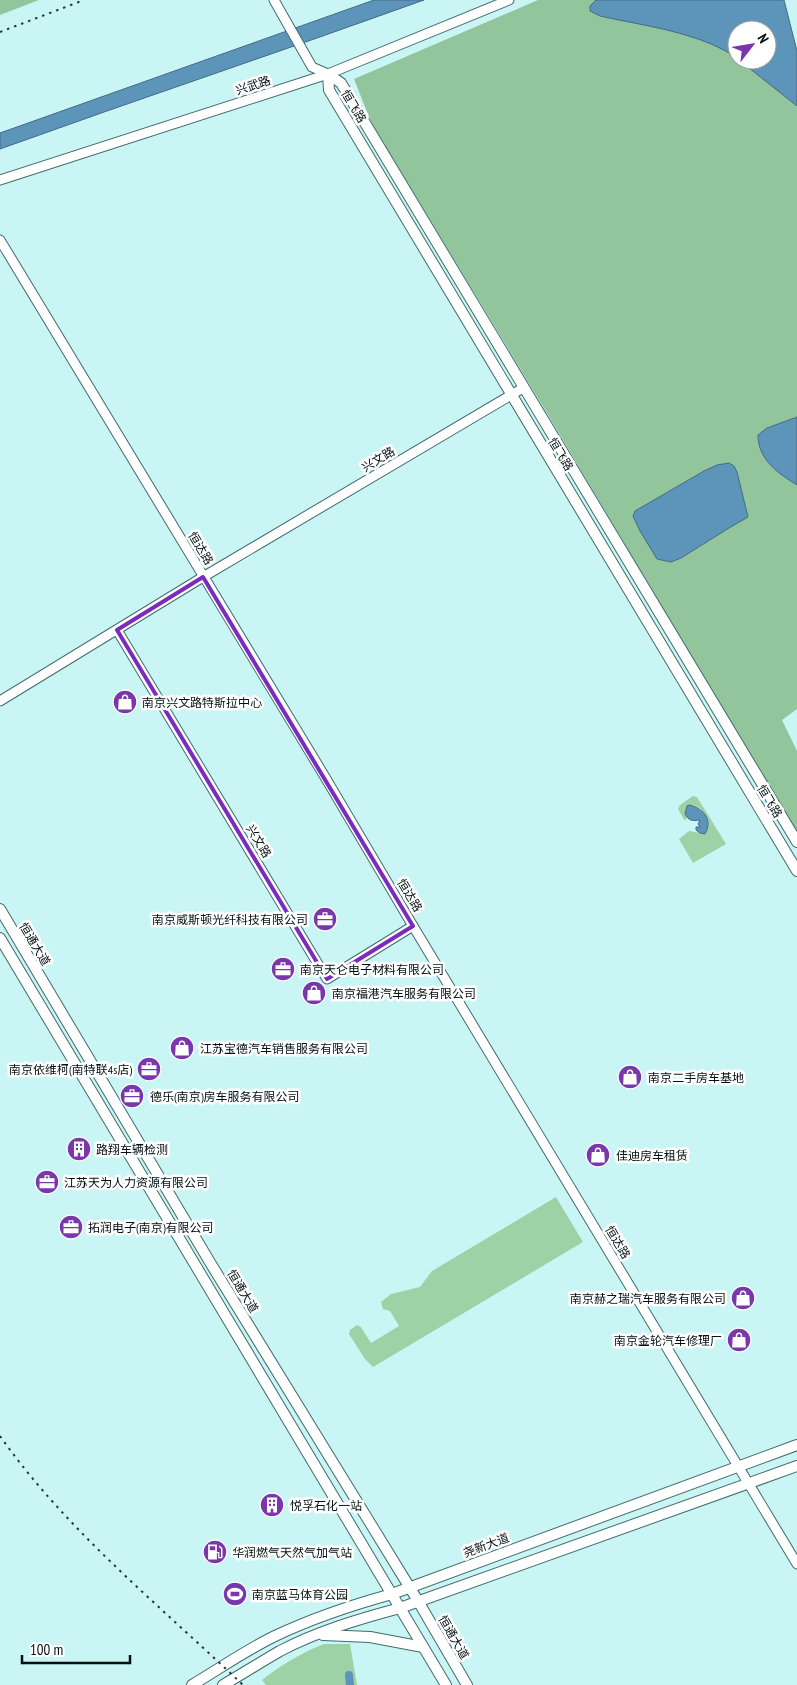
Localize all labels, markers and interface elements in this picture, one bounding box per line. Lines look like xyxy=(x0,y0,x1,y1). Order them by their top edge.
north arrow xyxy=(727,20,777,70)
text: N xyxy=(753,30,773,46)
street label: 兴武路 xyxy=(234,72,272,98)
street label: 恒飞路 xyxy=(338,87,370,125)
street label: 恒飞路 xyxy=(545,435,577,473)
street label: 兴文路 xyxy=(359,443,397,475)
street label: 恒达路 xyxy=(185,529,217,567)
shop icon: 南京兴文路特斯拉中心 xyxy=(112,689,138,715)
place label: 南京兴文路特斯拉中心 xyxy=(142,695,262,710)
street label: 恒飞路 xyxy=(754,782,786,820)
street label: 兴文路 xyxy=(243,822,275,860)
street label: 恒达路 xyxy=(394,876,426,914)
office icon: 南京威斯顿光纤科技有限公司 xyxy=(312,906,338,932)
place label: 南京威斯顿光纤科技有限公司 xyxy=(152,912,308,927)
street label: 恒通大道 xyxy=(16,920,54,968)
office icon: 南京天仑电子材料有限公司 xyxy=(270,956,296,982)
place label: 南京天仑电子材料有限公司 xyxy=(300,962,444,977)
shop icon: 南京福港汽车服务有限公司 xyxy=(301,980,327,1006)
place label: 南京福港汽车服务有限公司 xyxy=(332,986,476,1001)
shop icon: 江苏宝德汽车销售服务有限公司 xyxy=(169,1035,195,1061)
place label: 江苏宝德汽车销售服务有限公司 xyxy=(200,1041,368,1056)
office icon: 南京依维柯(南特联4s店) xyxy=(136,1056,162,1082)
place label: 南京依维柯(南特联4s店) xyxy=(9,1062,132,1077)
shop icon: 南京二手房车基地 xyxy=(617,1064,643,1090)
place label: 南京二手房车基地 xyxy=(648,1070,744,1085)
office icon: 德乐(南京)房车服务有限公司 xyxy=(119,1083,145,1109)
place label: 德乐(南京)房车服务有限公司 xyxy=(150,1089,300,1104)
building icon: 路翔车辆检测 xyxy=(66,1136,92,1162)
place label: 路翔车辆检测 xyxy=(96,1142,168,1157)
shop icon: 佳迪房车租赁 xyxy=(585,1142,611,1168)
place label: 佳迪房车租赁 xyxy=(616,1148,688,1163)
office icon: 江苏天为人力资源有限公司 xyxy=(34,1169,60,1195)
place label: 江苏天为人力资源有限公司 xyxy=(64,1175,208,1190)
office icon: 拓润电子(南京)有限公司 xyxy=(58,1214,84,1240)
place label: 拓润电子(南京)有限公司 xyxy=(88,1220,214,1235)
street label: 恒达路 xyxy=(602,1223,634,1261)
street label: 恒通大道 xyxy=(224,1267,262,1315)
shop icon: 南京赫之瑞汽车服务有限公司 xyxy=(730,1285,756,1311)
place label: 南京赫之瑞汽车服务有限公司 xyxy=(570,1291,726,1306)
shop icon: 南京金轮汽车修理厂 xyxy=(726,1327,752,1353)
place label: 南京金轮汽车修理厂 xyxy=(614,1333,722,1348)
building icon: 悦孚石化一站 xyxy=(259,1492,285,1518)
place label: 悦孚石化一站 xyxy=(290,1498,362,1513)
street label: 尧新大道 xyxy=(461,1530,511,1560)
fuel station icon: 华润燃气天然气加气站 xyxy=(202,1539,228,1565)
place label: 华润燃气天然气加气站 xyxy=(232,1545,352,1560)
sports icon: 南京蓝马体育公园 xyxy=(222,1581,248,1607)
place label: 南京蓝马体育公园 xyxy=(252,1587,348,1602)
street label: 恒通大道 xyxy=(436,1612,472,1662)
scale bar xyxy=(22,1632,130,1664)
text: 100 m xyxy=(30,1640,63,1659)

